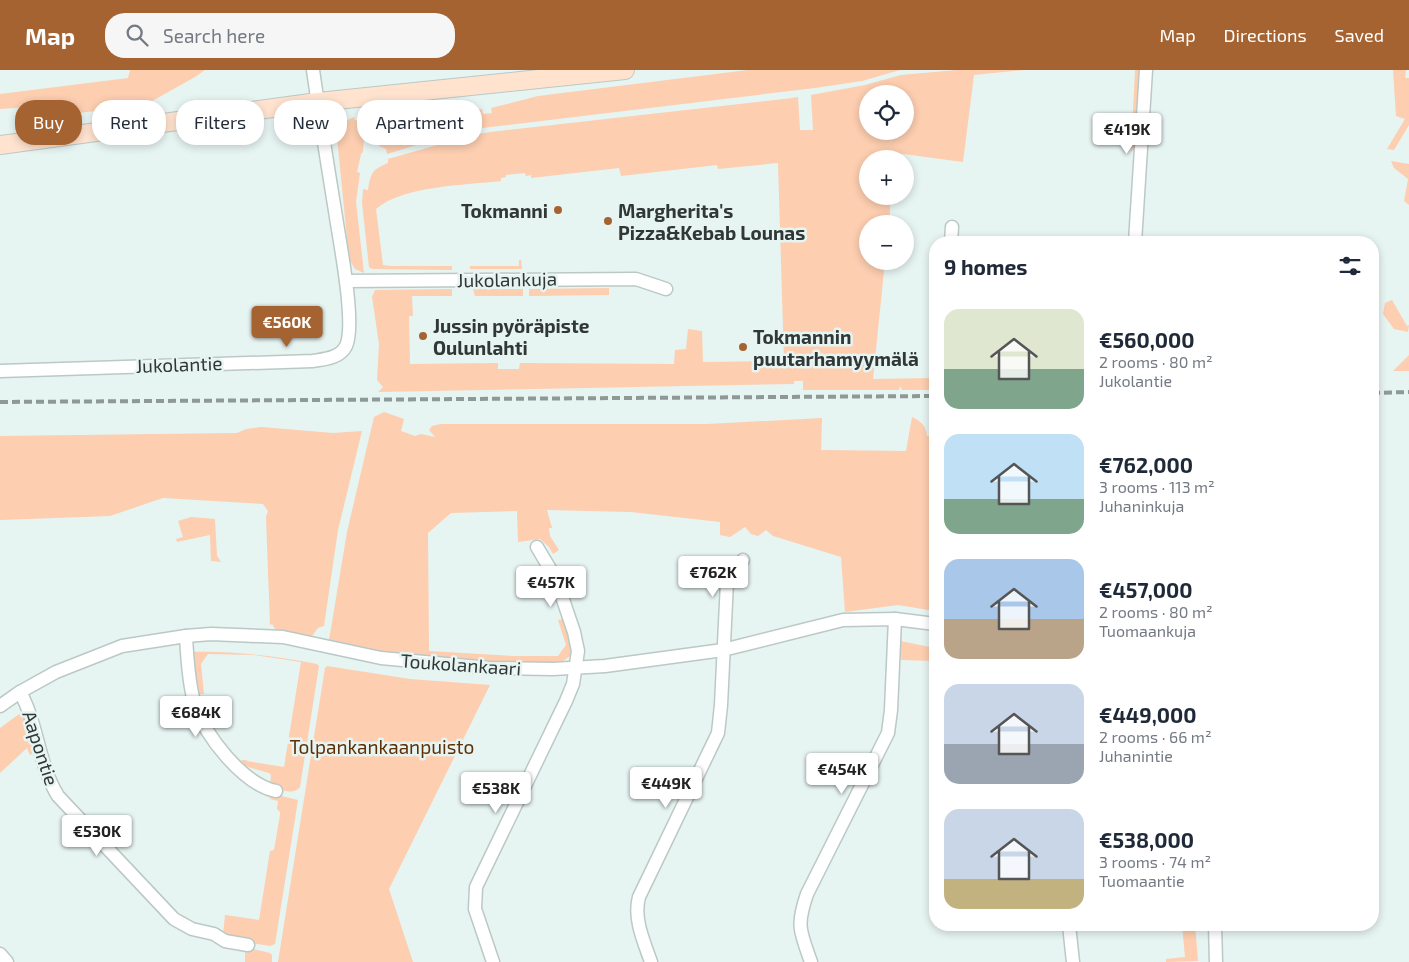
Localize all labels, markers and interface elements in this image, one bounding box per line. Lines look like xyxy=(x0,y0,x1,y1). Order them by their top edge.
search box xyxy=(105,13,455,58)
text: Map xyxy=(25,21,75,50)
icon: search xyxy=(123,21,151,49)
text: Search here xyxy=(163,24,265,47)
text: Map xyxy=(1159,24,1196,46)
text: Directions xyxy=(1224,24,1307,46)
text: Saved xyxy=(1335,24,1384,46)
map controls xyxy=(859,85,914,270)
button: locate xyxy=(859,85,914,140)
chip: Buy xyxy=(15,100,82,145)
chip: Rent xyxy=(92,100,166,145)
chip: Filters xyxy=(176,100,264,145)
chip: New xyxy=(274,100,347,145)
chip: Apartment xyxy=(357,100,482,145)
pin: €419K xyxy=(1092,112,1162,155)
text: €419K xyxy=(1104,119,1150,138)
button: + xyxy=(859,150,914,205)
place label: Tokmanni xyxy=(461,199,548,222)
place label: Margherita's Pizza&Kebab Lounas xyxy=(618,199,805,244)
marker: Tokmanni xyxy=(552,204,564,216)
marker: Margherita's Pizza&Kebab Lounas xyxy=(602,215,614,227)
button: − xyxy=(859,215,914,270)
icon: filters xyxy=(1336,252,1364,280)
text: 9 homes xyxy=(944,254,1027,279)
street label: Jukolankuja xyxy=(457,267,557,291)
pin: €560K xyxy=(252,306,322,348)
text: €560K xyxy=(263,312,311,331)
place label: Jussin pyöräpiste Oulunlahti xyxy=(433,314,590,359)
place label: Tokmannin puutarhamyymälä xyxy=(753,325,919,371)
text: €560,000 xyxy=(1099,327,1195,352)
icon: home xyxy=(984,329,1044,389)
marker: Jussin pyöräpiste Oulunlahti xyxy=(417,330,429,342)
marker: Tokmannin puutarhamyymälä xyxy=(737,341,749,353)
street label: Jukolantie xyxy=(135,351,223,377)
text: 2 rooms · 80 m² xyxy=(1099,352,1213,371)
text: Jukolantie xyxy=(1099,371,1172,390)
text: €762,000 xyxy=(1099,452,1193,477)
icon: home xyxy=(984,454,1044,514)
text: 3 rooms · 113 m² xyxy=(1099,477,1215,496)
text: Juhaninkuja xyxy=(1099,496,1184,515)
pin: €762K xyxy=(678,556,748,598)
text: €762K xyxy=(689,562,737,581)
pin: €457K xyxy=(516,566,586,608)
text: €457K xyxy=(527,572,575,591)
text: €457,000 xyxy=(1099,577,1193,602)
icon: home xyxy=(984,579,1044,639)
text: 2 rooms · 80 m² xyxy=(1099,602,1213,621)
text: Tuomaankuja xyxy=(1099,621,1196,640)
street label: Toukolankaari xyxy=(400,648,522,680)
pin: €684K xyxy=(161,696,231,738)
text: €684K xyxy=(171,702,221,721)
text: €449,000 xyxy=(1099,702,1196,727)
icon: home xyxy=(984,704,1044,764)
street label: Aapontie xyxy=(18,708,64,788)
text: 2 rooms · 66 m² xyxy=(1099,727,1212,746)
park label: Tolpankankaanpuisto xyxy=(290,735,474,758)
text: Juhanintie xyxy=(1099,746,1173,765)
pin: €454K xyxy=(807,752,877,795)
text: €454K xyxy=(817,759,867,778)
pin: €449K xyxy=(631,766,701,809)
pin: €538K xyxy=(461,772,531,814)
text: €449K xyxy=(641,773,691,792)
text: €538K xyxy=(472,778,520,797)
pin: €530K xyxy=(62,814,132,857)
text: €530K xyxy=(73,821,121,840)
text: €538,000 xyxy=(1099,827,1194,852)
icon: home xyxy=(984,829,1044,889)
text: 3 rooms · 74 m² xyxy=(1099,852,1211,871)
text: Tuomaantie xyxy=(1099,871,1185,890)

